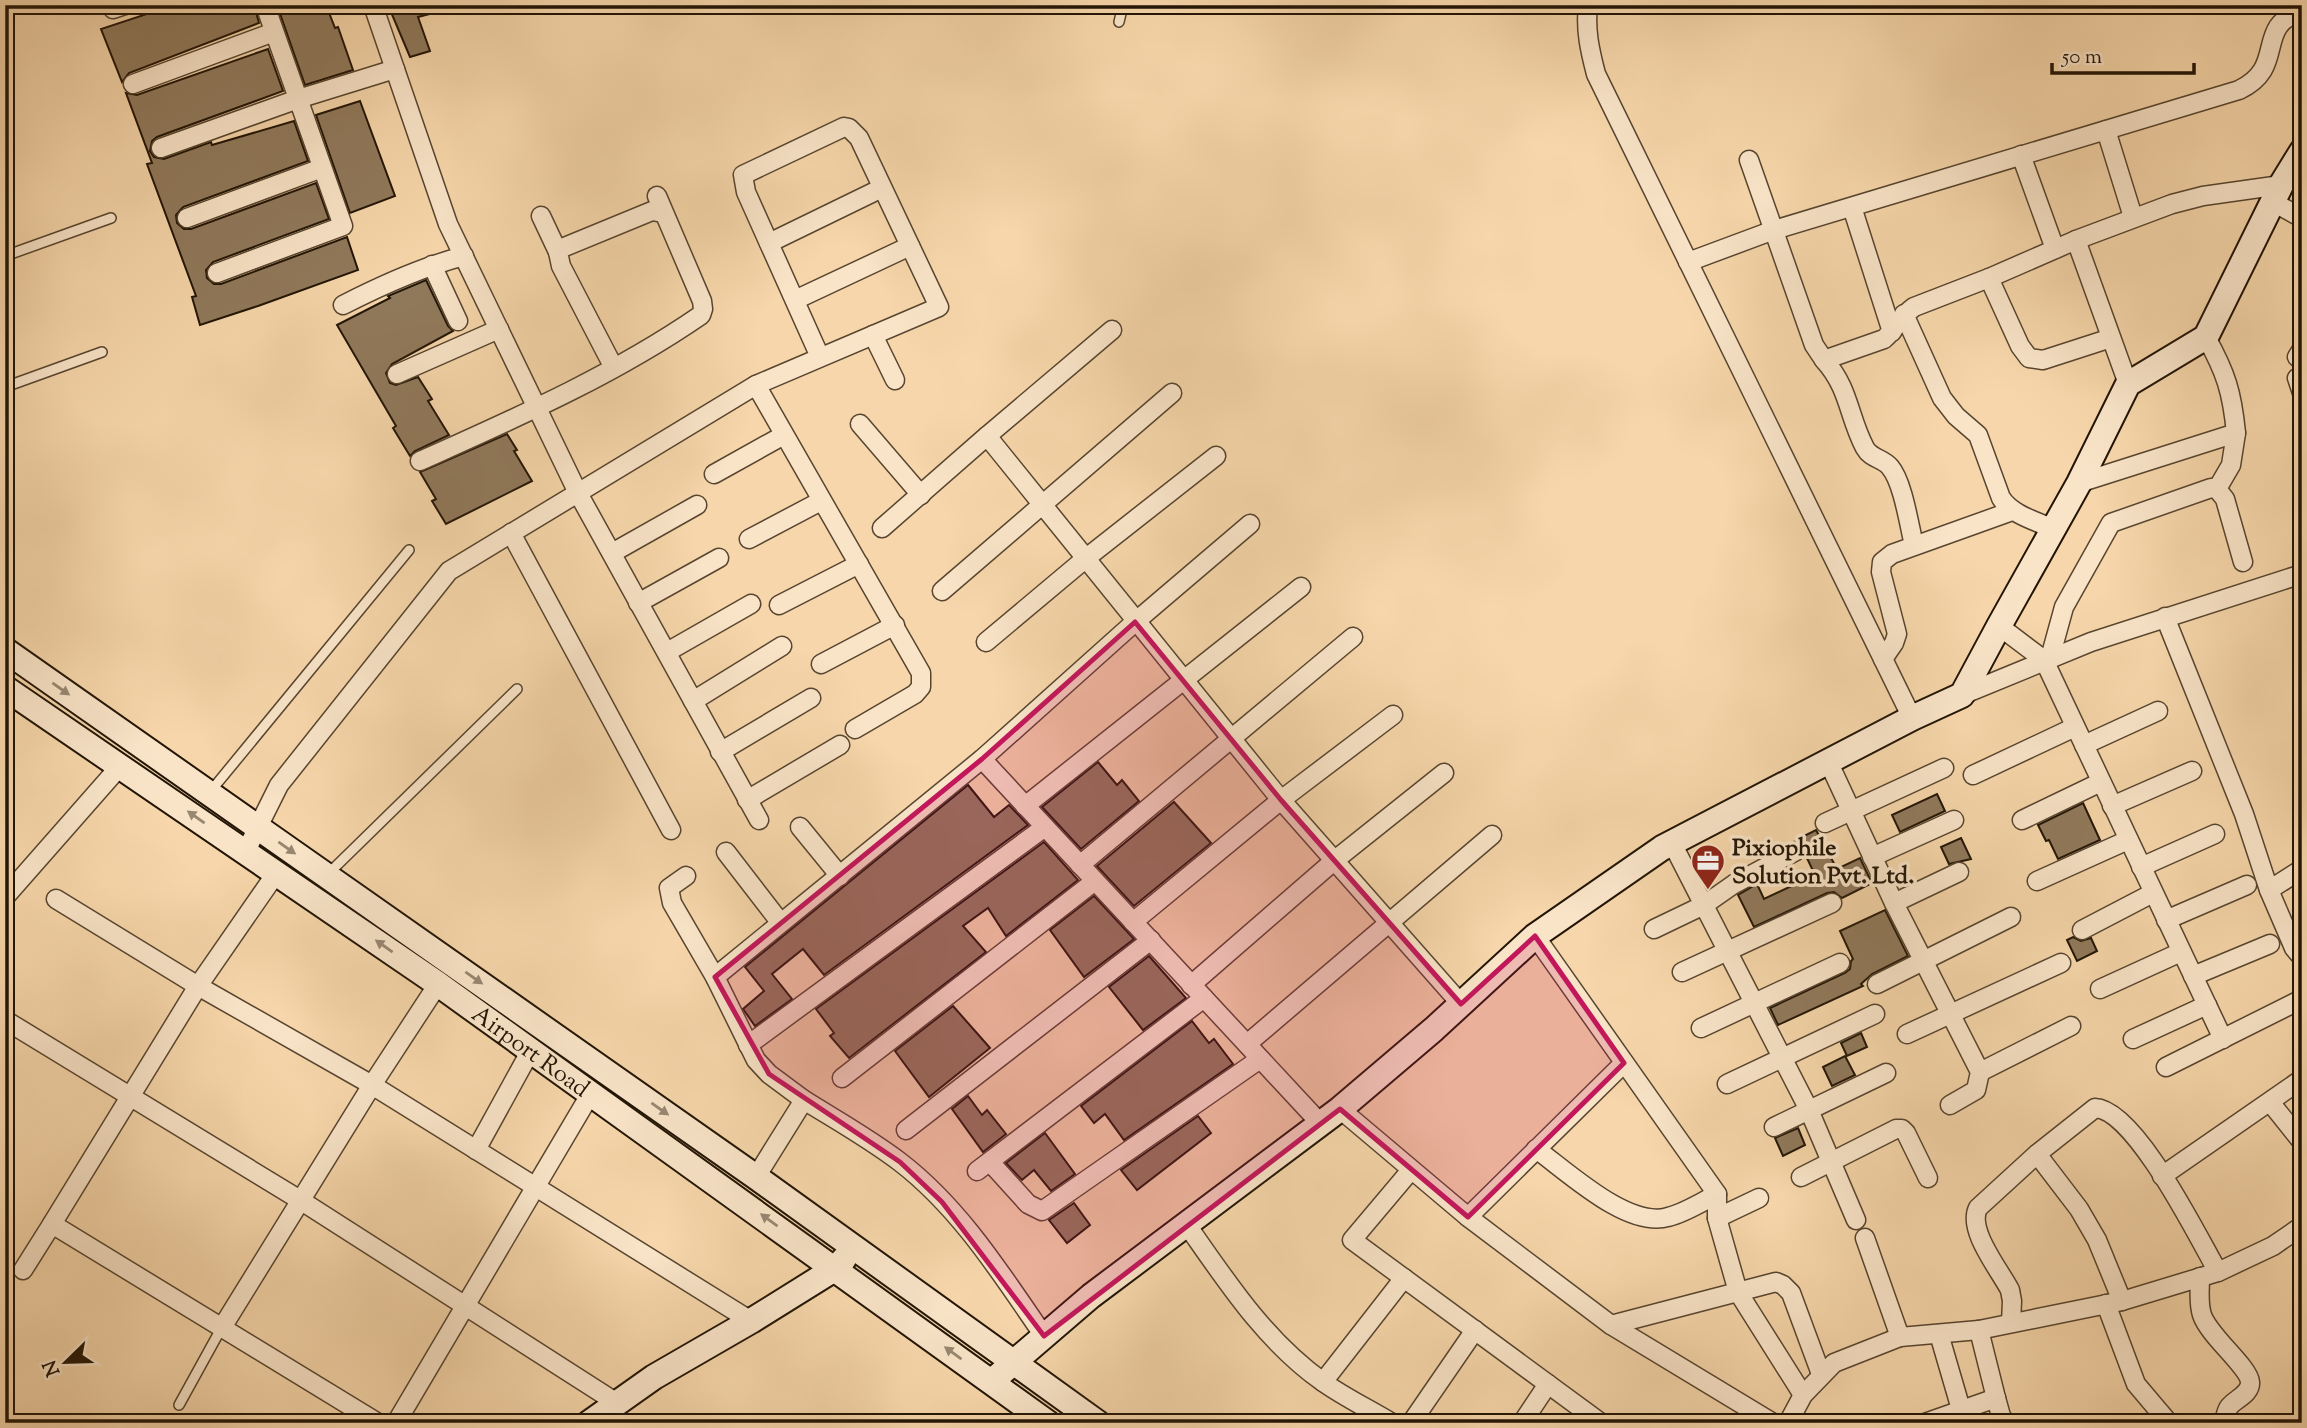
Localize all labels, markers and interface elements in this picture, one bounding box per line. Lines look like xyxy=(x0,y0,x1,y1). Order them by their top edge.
scale bar xyxy=(2052,32,2193,76)
text: 50 m xyxy=(2061,43,2102,73)
one-way arrow xyxy=(52,682,70,696)
one-way arrow xyxy=(187,810,205,824)
place label: Pixiophile Solution Pvt. Ltd. xyxy=(1732,832,1914,894)
one-way arrow xyxy=(278,841,296,855)
office icon: Pixiophile Solution Pvt. Ltd. xyxy=(1689,842,1727,891)
one-way arrow xyxy=(375,939,393,953)
one-way arrow xyxy=(465,971,483,985)
street label: Airport Road xyxy=(464,998,596,1107)
one-way arrow xyxy=(651,1102,669,1116)
one-way arrow xyxy=(760,1213,778,1227)
north arrow xyxy=(32,1326,102,1396)
one-way arrow xyxy=(944,1346,962,1360)
text: N xyxy=(37,1355,68,1380)

